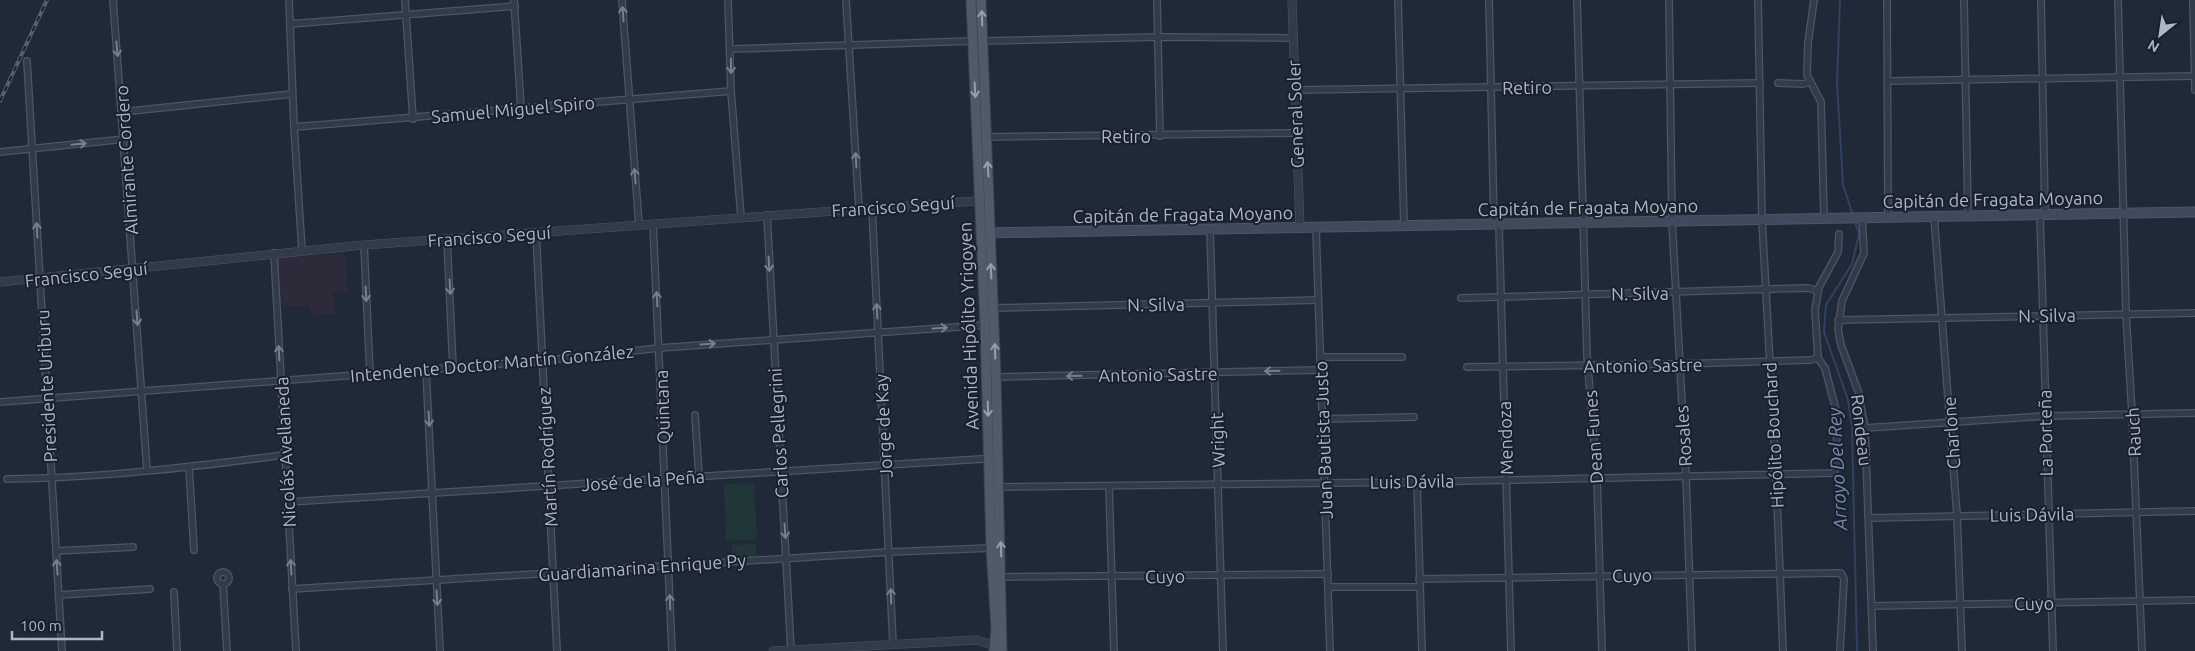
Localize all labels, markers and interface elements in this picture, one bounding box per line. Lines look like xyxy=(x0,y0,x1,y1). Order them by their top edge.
one-way arrow xyxy=(618,7,627,23)
north arrow xyxy=(2135,10,2185,60)
one-way arrow xyxy=(977,11,986,27)
text: N xyxy=(2145,37,2162,56)
one-way arrow xyxy=(113,40,122,56)
one-way arrow xyxy=(726,58,736,74)
street label: General Soler xyxy=(1283,59,1307,169)
street label: Retiro xyxy=(1502,77,1552,97)
one-way arrow xyxy=(970,82,979,98)
street label: Almirante Cordero xyxy=(111,85,141,235)
street label: Samuel Miguel Spiro xyxy=(430,92,596,126)
street label: Retiro xyxy=(1101,126,1151,146)
one-way arrow xyxy=(71,139,87,149)
one-way arrow xyxy=(852,152,861,168)
one-way arrow xyxy=(983,161,992,177)
one-way arrow xyxy=(631,169,640,185)
street label: Capitán de Fragata Moyano xyxy=(1883,187,2103,211)
street label: Francisco Seguí xyxy=(831,192,956,220)
street label: Capitán de Fragata Moyano xyxy=(1478,195,1698,219)
street label: Capitán de Fragata Moyano xyxy=(1073,202,1293,226)
one-way arrow xyxy=(33,222,42,238)
street label: Francisco Seguí xyxy=(427,222,552,250)
street label: Avenida Hipólito Yrigoyen xyxy=(954,222,982,430)
one-way arrow xyxy=(765,256,774,272)
street label: Francisco Seguí xyxy=(24,258,149,290)
one-way arrow xyxy=(987,263,996,279)
one-way arrow xyxy=(445,279,454,295)
street label: N. Silva xyxy=(1611,282,1669,304)
one-way arrow xyxy=(361,285,370,301)
one-way arrow xyxy=(652,292,662,308)
street label: N. Silva xyxy=(1127,293,1185,315)
one-way arrow xyxy=(872,303,881,319)
street label: N. Silva xyxy=(2018,304,2076,326)
street label: Presidente Uriburu xyxy=(32,309,60,463)
one-way arrow xyxy=(133,310,142,326)
one-way arrow xyxy=(932,324,948,333)
one-way arrow xyxy=(700,340,716,349)
street label: Intendente Doctor Martín González xyxy=(349,341,635,385)
one-way arrow xyxy=(990,344,1000,360)
one-way arrow xyxy=(275,345,284,361)
street label: Antonio Sastre xyxy=(1583,354,1703,376)
street label: Juan Bautista Justo xyxy=(1310,361,1336,519)
street label: Hipólito Bouchard xyxy=(1759,361,1787,509)
street label: Antonio Sastre xyxy=(1098,363,1218,385)
one-way arrow xyxy=(1264,366,1280,376)
street label: Carlos Pellegrini xyxy=(765,367,791,499)
street label: Quintana xyxy=(651,369,674,445)
one-way arrow xyxy=(1067,371,1083,380)
street label: Jorge de Kay xyxy=(870,373,896,478)
street label: Nicolás Avellaneda xyxy=(271,376,299,528)
street label: Martín Rodríguez xyxy=(533,387,561,527)
street label: Dean Funes xyxy=(1580,389,1606,484)
street label: La Porteña xyxy=(2034,389,2056,477)
street label: Rondeau xyxy=(1848,393,1876,467)
street label: Charlone xyxy=(1938,396,1964,470)
one-way arrow xyxy=(983,400,993,417)
street label: Mendoza xyxy=(1494,401,1516,475)
street label: Rosales xyxy=(1671,405,1695,467)
water label: Arroyo Del Rey xyxy=(1823,406,1851,532)
street label: Rauch xyxy=(2122,407,2144,457)
one-way arrow xyxy=(424,410,433,426)
street label: Wright xyxy=(1206,412,1228,468)
street label: José de la Peña xyxy=(581,466,705,494)
street label: Luis Dávila xyxy=(1369,470,1455,492)
street label: Luis Dávila xyxy=(1989,503,2075,525)
one-way arrow xyxy=(780,523,789,539)
one-way arrow xyxy=(996,541,1005,557)
street label: Guardiamarina Enrique Py xyxy=(537,550,747,584)
one-way arrow xyxy=(53,560,62,576)
one-way arrow xyxy=(286,560,296,576)
street label: Cuyo xyxy=(1612,565,1652,585)
street label: Cuyo xyxy=(1145,566,1185,586)
one-way arrow xyxy=(887,588,896,604)
one-way arrow xyxy=(433,590,442,606)
street label: Cuyo xyxy=(2014,593,2054,613)
one-way arrow xyxy=(666,595,675,611)
scale bar xyxy=(12,608,102,640)
text: 100 m xyxy=(20,617,62,634)

